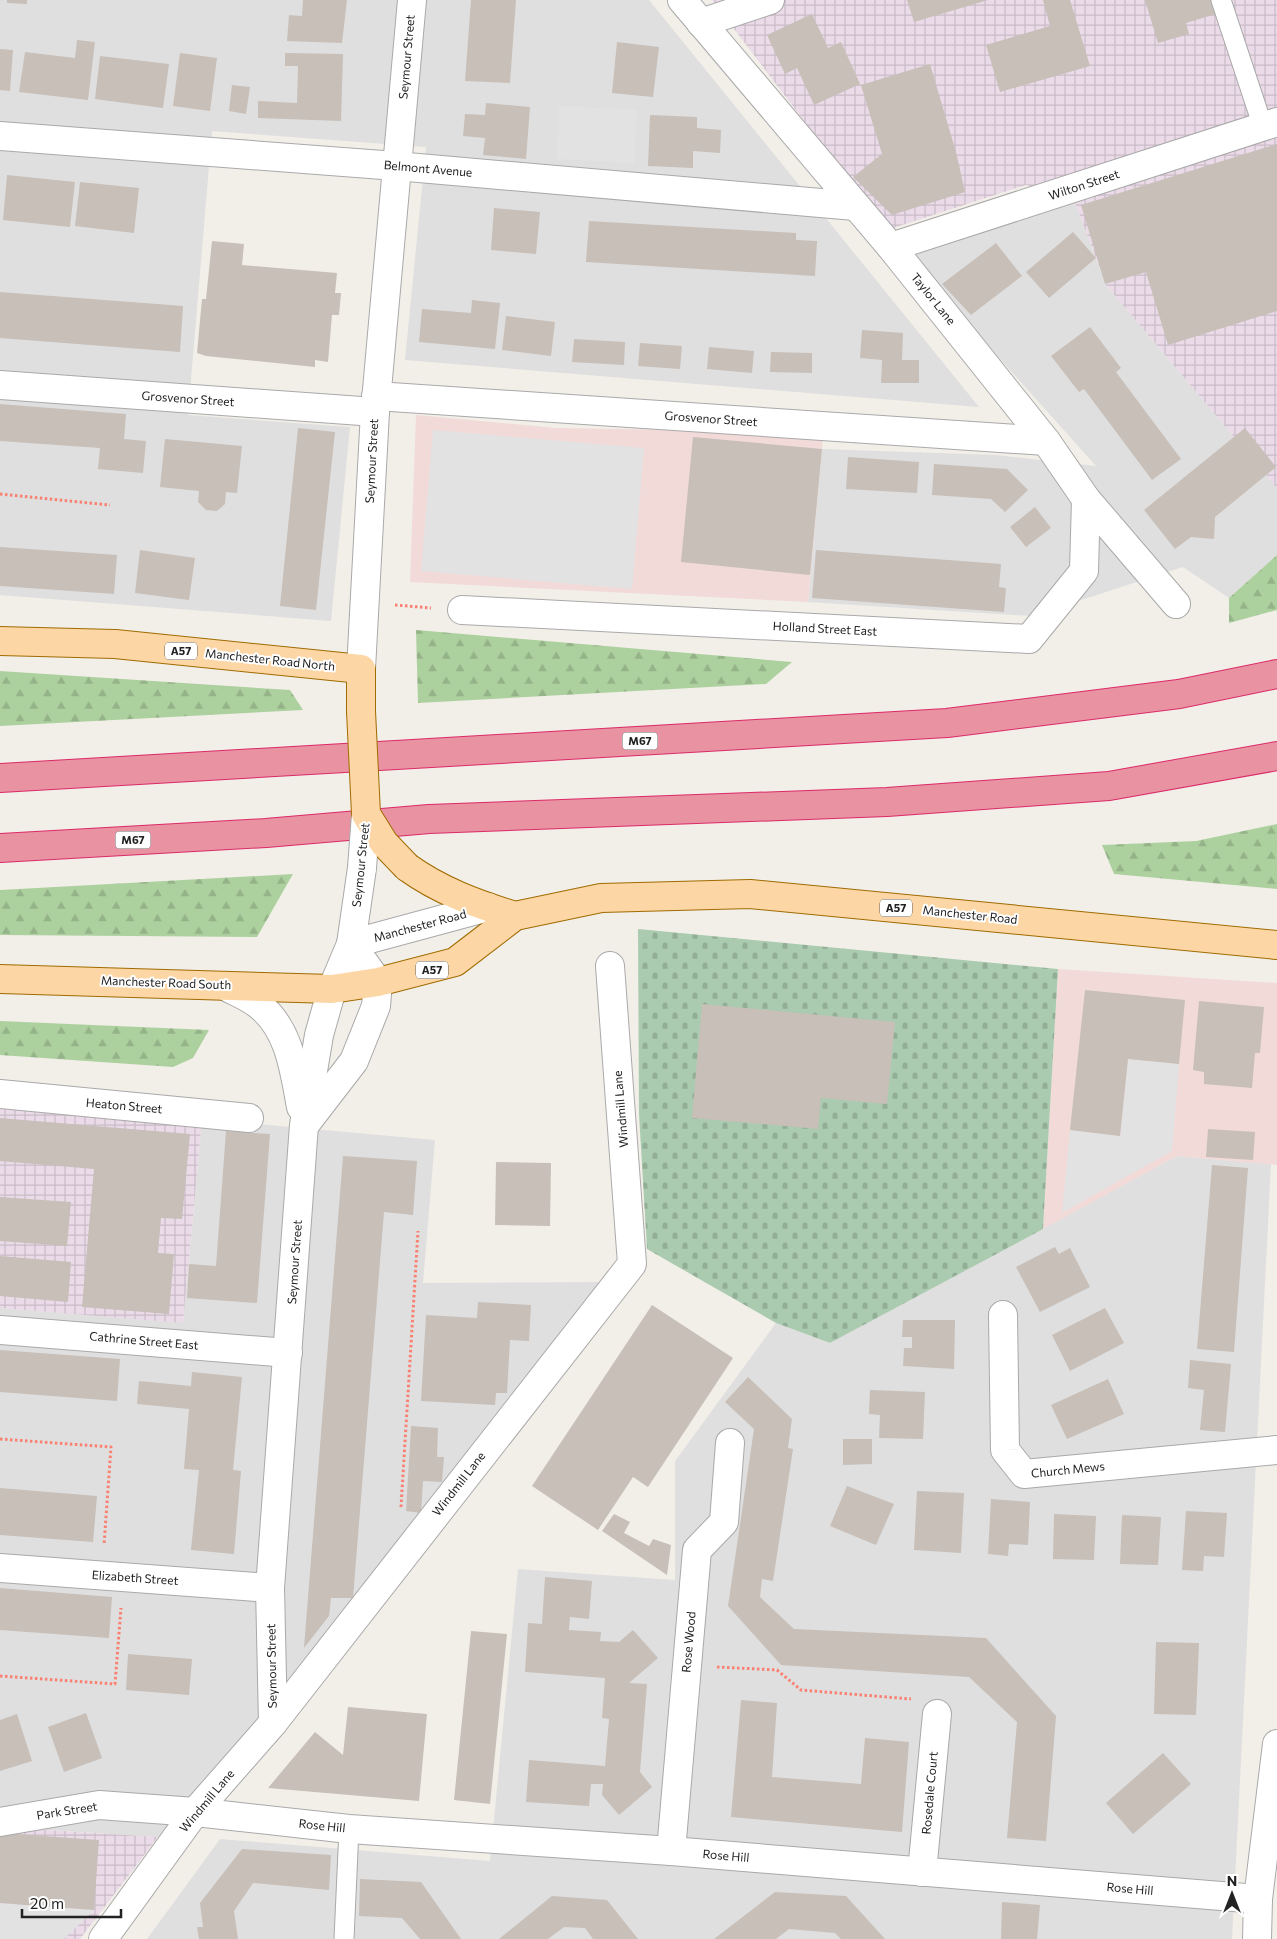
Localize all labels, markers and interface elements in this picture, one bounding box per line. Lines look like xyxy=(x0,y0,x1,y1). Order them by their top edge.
street label: Seymour Street xyxy=(395,14,417,100)
street label: Belmont Avenue xyxy=(383,157,473,179)
street label: Wilton Street xyxy=(1047,166,1121,202)
street label: Taylor Lane xyxy=(909,270,959,327)
street label: Grosvenor Street xyxy=(141,388,235,408)
street label: Grosvenor Street xyxy=(664,408,758,428)
street label: Seymour Street xyxy=(362,418,380,504)
street label: Holland Street East xyxy=(772,618,878,638)
road number: A57 xyxy=(165,642,197,659)
street label: Manchester Road North xyxy=(204,645,336,673)
road number: M67 xyxy=(622,732,658,749)
street label: Seymour Street xyxy=(349,822,371,908)
road number: M67 xyxy=(116,832,150,848)
road number: A57 xyxy=(880,900,912,916)
street label: Manchester Road xyxy=(922,902,1018,926)
street label: Manchester Road xyxy=(372,906,468,944)
road number: A57 xyxy=(416,962,448,978)
street label: Manchester Road South xyxy=(101,973,231,991)
street label: Windmill Lane xyxy=(610,1070,630,1148)
street label: Heaton Street xyxy=(85,1095,163,1115)
street label: Seymour Street xyxy=(284,1219,304,1305)
street label: Cathrine Street East xyxy=(89,1328,199,1352)
street label: Windmill Lane xyxy=(429,1449,488,1518)
street label: Church Mews xyxy=(1030,1458,1106,1480)
street label: Elizabeth Street xyxy=(91,1567,179,1587)
street label: Rose Wood xyxy=(678,1611,698,1673)
street label: Seymour Street xyxy=(263,1623,279,1709)
street label: Rosedale Court xyxy=(918,1751,940,1835)
street label: Windmill Lane xyxy=(176,1766,236,1835)
street label: Park Street xyxy=(35,1798,98,1822)
street label: Rose Hill xyxy=(298,1816,346,1834)
street label: Rose Hill xyxy=(702,1846,750,1864)
north arrow xyxy=(1207,1869,1257,1919)
text: N xyxy=(1227,1872,1237,1889)
street label: Rose Hill xyxy=(1106,1879,1154,1897)
scale bar xyxy=(22,1886,121,1918)
text: 20 m xyxy=(30,1894,64,1912)

